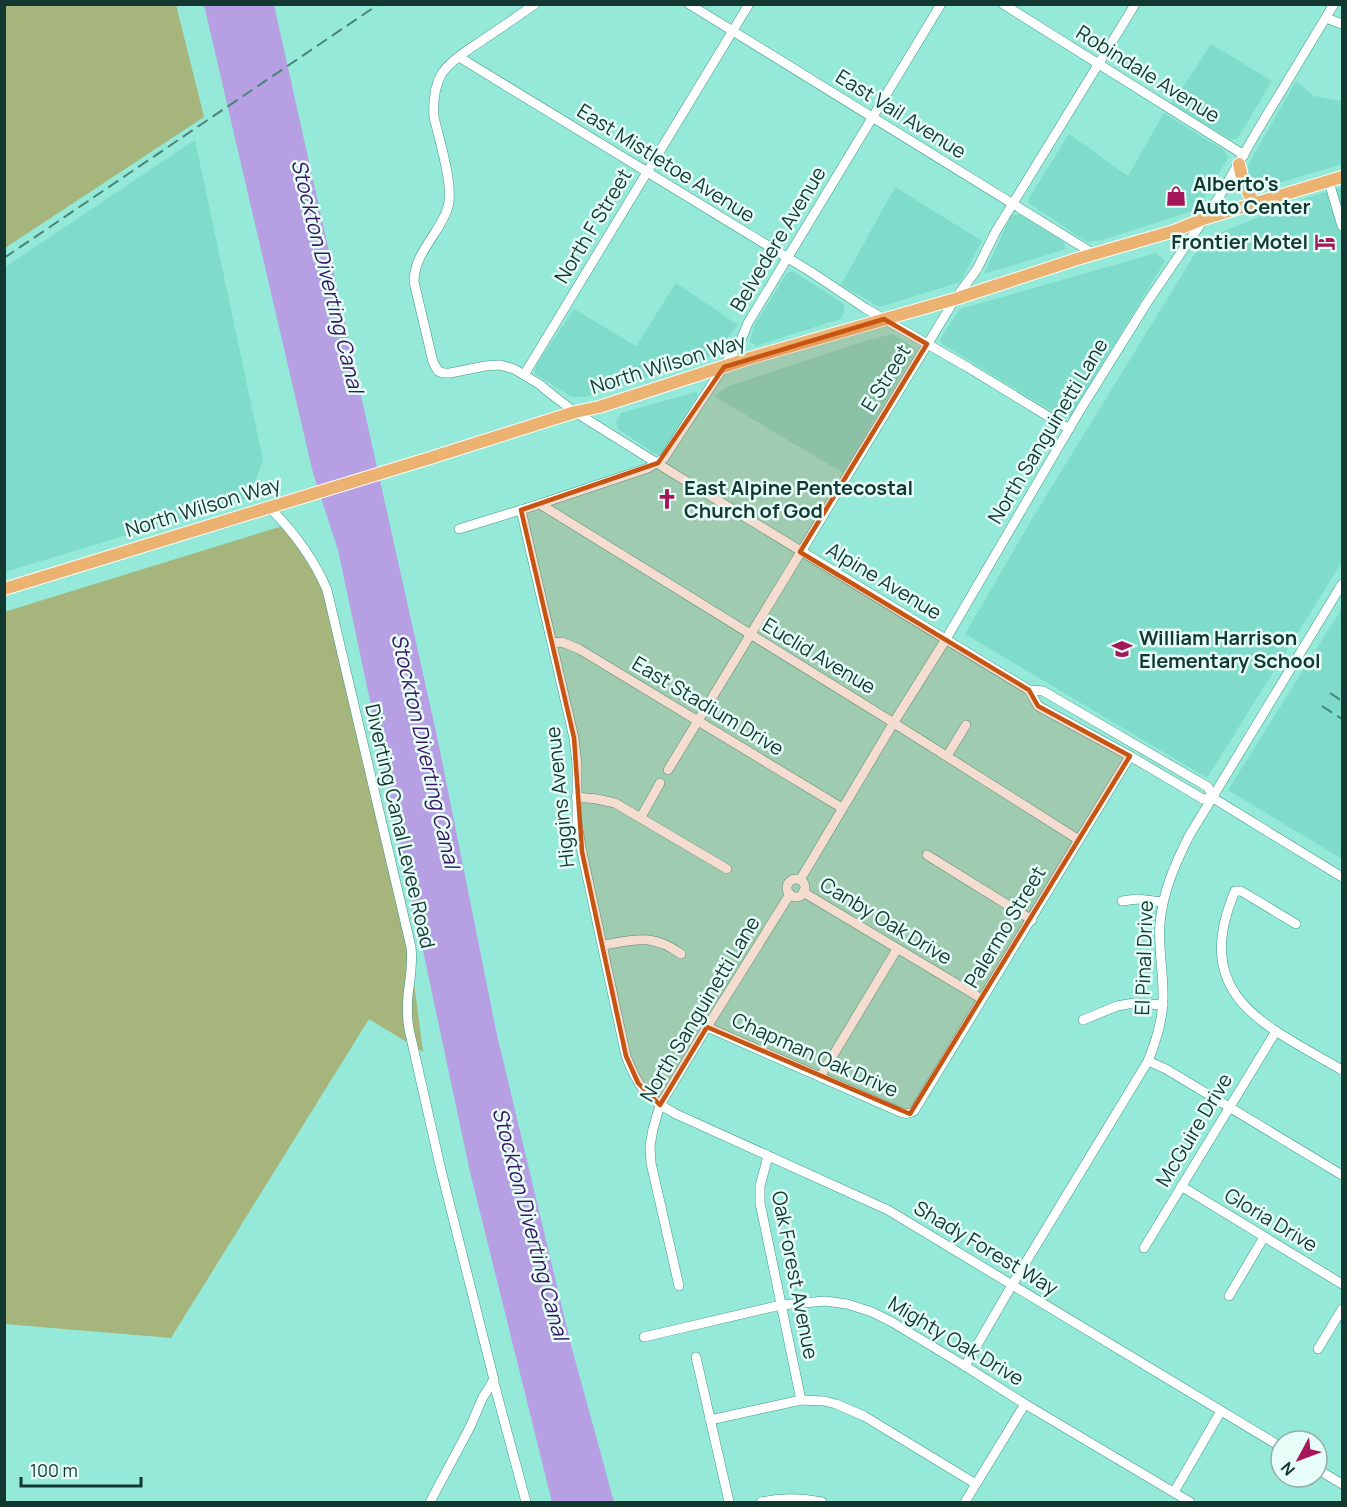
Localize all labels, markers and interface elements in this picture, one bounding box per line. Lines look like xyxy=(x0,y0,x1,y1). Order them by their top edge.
street label: Robindale Avenue xyxy=(1071,19,1225,129)
street label: East Vail Avenue xyxy=(831,63,972,165)
street label: East Mistletoe Avenue xyxy=(572,97,760,228)
water label: Stockton Diverting Canal xyxy=(285,156,371,398)
street label: Belvedere Avenue xyxy=(724,161,832,316)
street label: North F Street xyxy=(548,163,637,288)
place label: Alberto's Auto Center xyxy=(1193,170,1311,220)
shop icon: Alberto's Auto Center xyxy=(1164,184,1188,208)
place label: Frontier Motel xyxy=(1171,228,1308,255)
hotel icon: Frontier Motel xyxy=(1313,230,1337,254)
street label: North Wilson Way xyxy=(587,327,749,400)
street label: North Sanguinetti Lane xyxy=(981,333,1114,529)
street label: E Street xyxy=(854,339,917,416)
street label: North Wilson Way xyxy=(122,470,284,543)
place label: East Alpine Pentecostal Church of God xyxy=(684,474,913,524)
church icon: East Alpine Pentecostal Church of God xyxy=(655,487,679,511)
street label: Alpine Avenue xyxy=(822,536,947,626)
street label: Euclid Avenue xyxy=(758,611,881,700)
place label: William Harrison Elementary School xyxy=(1139,624,1321,674)
water label: Stockton Diverting Canal xyxy=(385,631,467,874)
school or university icon: William Harrison Elementary School xyxy=(1110,637,1134,661)
street label: East Stadium Drive xyxy=(627,650,789,762)
street label: Diverting Canal Levee Road xyxy=(359,701,442,951)
street label: Higgins Avenue xyxy=(539,725,580,869)
street label: Palermo Street xyxy=(958,861,1052,993)
street label: Canby Oak Drive xyxy=(815,871,957,971)
street label: El Pinal Drive xyxy=(1128,900,1159,1016)
street label: North Sanguinetti Lane xyxy=(633,911,766,1107)
street label: Chapman Oak Drive xyxy=(728,1006,903,1103)
street label: McGuire Drive xyxy=(1149,1068,1238,1192)
water label: Stockton Diverting Canal xyxy=(486,1104,576,1346)
street label: Gloria Drive xyxy=(1220,1181,1323,1258)
street label: Oak Forest Avenue xyxy=(766,1189,825,1361)
street label: Shady Forest Way xyxy=(909,1194,1064,1301)
street label: Mighty Oak Drive xyxy=(883,1289,1029,1392)
north arrow xyxy=(1269,1429,1329,1489)
scale bar xyxy=(21,1450,141,1488)
text: N xyxy=(1276,1457,1300,1480)
text: 100 m xyxy=(30,1458,78,1482)

